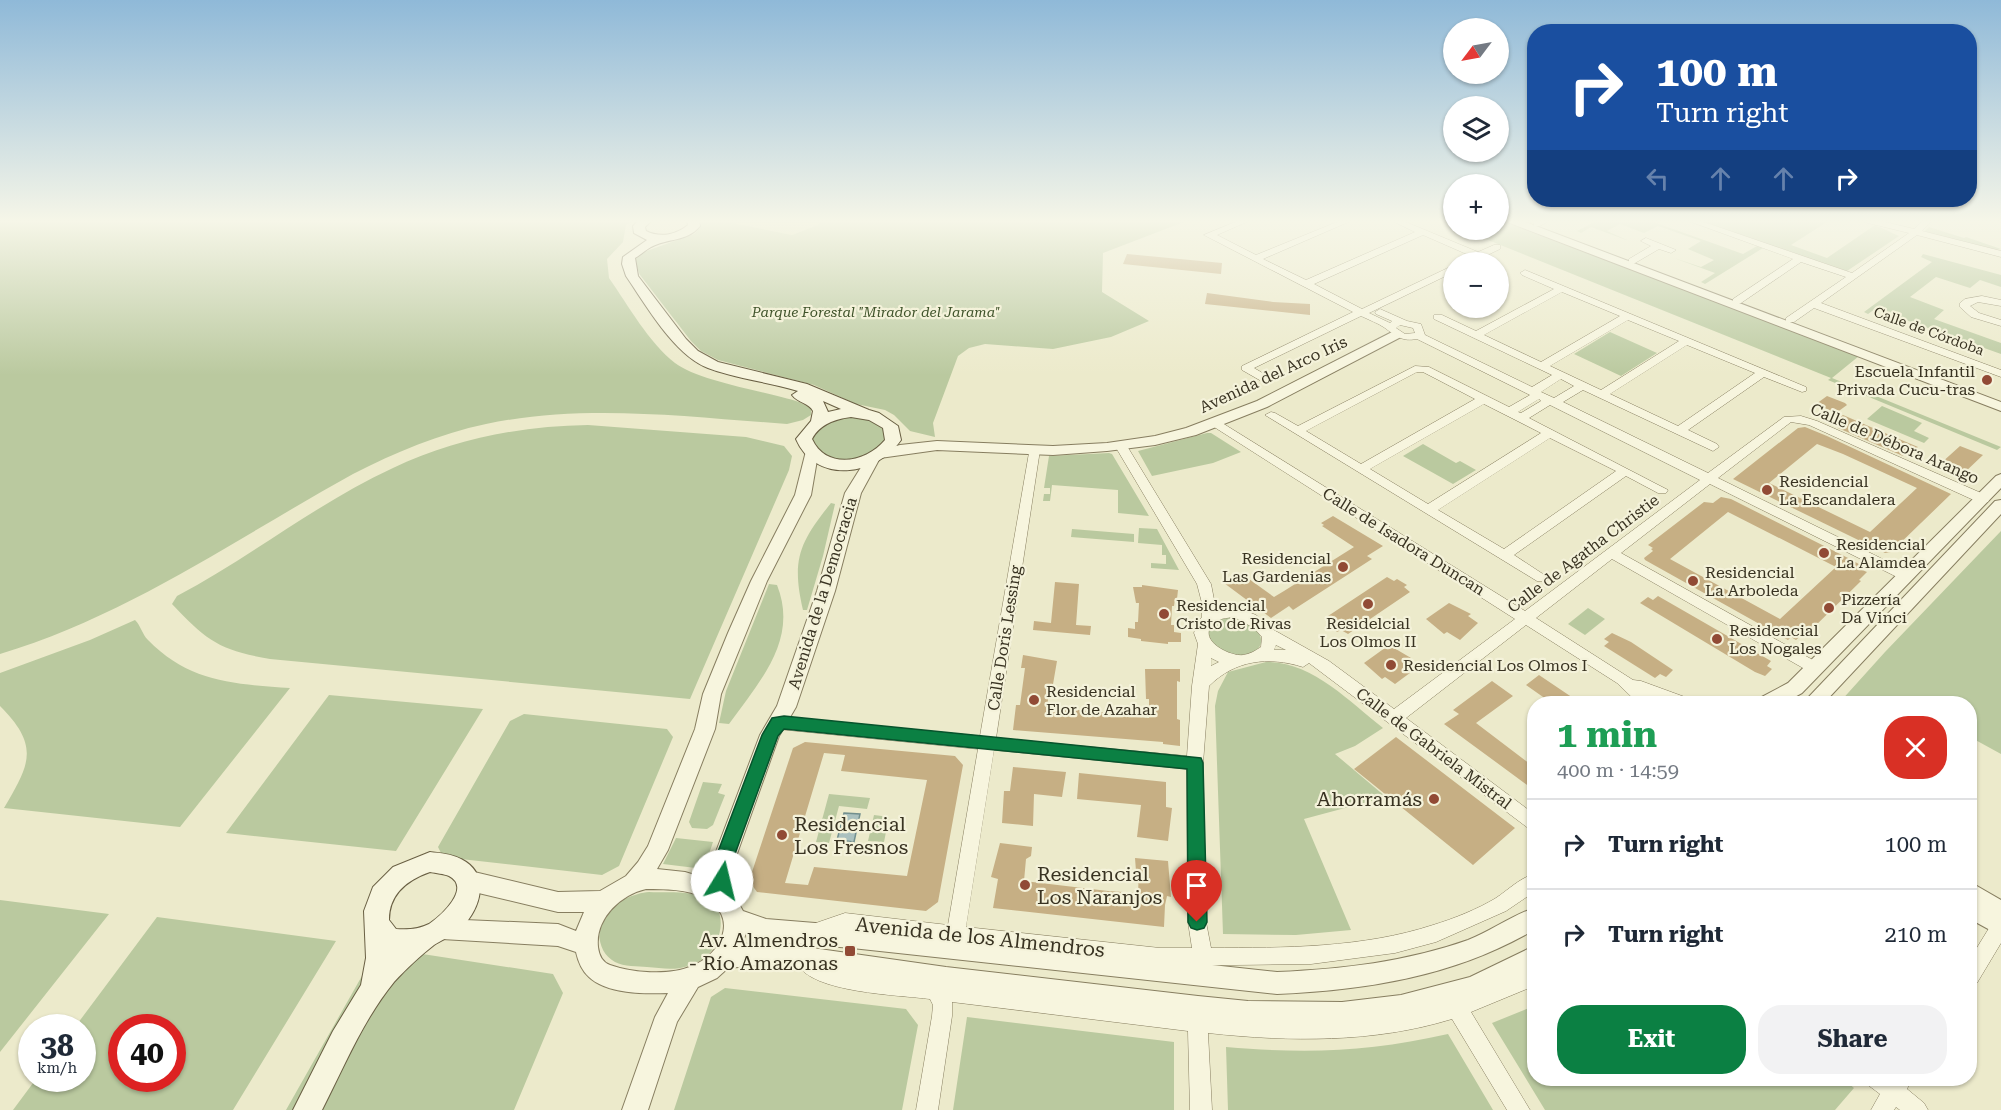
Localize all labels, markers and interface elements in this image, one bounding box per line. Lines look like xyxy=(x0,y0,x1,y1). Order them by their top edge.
north arrow xyxy=(1443,18,1509,84)
map controls xyxy=(1443,18,1509,318)
text: 100 m xyxy=(1656,47,1778,96)
icon: right xyxy=(1557,48,1635,126)
button: layers xyxy=(1443,96,1509,162)
text: Turn right xyxy=(1656,97,1789,129)
icon: left xyxy=(1641,162,1674,195)
icon: ahead xyxy=(1704,162,1737,195)
icon: ahead xyxy=(1767,162,1800,195)
icon: right xyxy=(1830,162,1863,195)
button: + xyxy=(1443,174,1509,240)
button: − xyxy=(1443,252,1509,318)
park label: Parque Forestal "Mirador del Jarama" xyxy=(751,304,1000,320)
street label: Calle de Córdoba xyxy=(1872,304,1987,359)
street label: Avenida del Arco Iris xyxy=(1196,332,1350,417)
place label: Escuela Infantil Privada Cucu-tras xyxy=(1836,362,1975,399)
marker: Escuela Infantil Privada Cucu-tras xyxy=(1980,373,1994,387)
street label: Calle de Débora Arango xyxy=(1808,399,1982,488)
place label: Residencial La Escandalera xyxy=(1779,472,1896,509)
marker: Residencial La Escandalera xyxy=(1760,483,1774,497)
street label: Calle de Isadora Duncan xyxy=(1319,484,1488,599)
street label: Calle de Agatha Christie xyxy=(1504,490,1663,617)
street label: Avenida de la Democracia xyxy=(784,495,861,691)
place label: Residencial La Alamdea xyxy=(1836,535,1926,572)
marker: Residencial La Alamdea xyxy=(1817,546,1831,560)
place label: Residencial Las Gardenias xyxy=(1222,549,1331,586)
marker: Residencial Las Gardenias xyxy=(1336,560,1350,574)
street label: Calle Doris Lessing xyxy=(984,563,1026,712)
place label: Residencial La Arboleda xyxy=(1705,563,1799,600)
marker: Residencial La Arboleda xyxy=(1686,574,1700,588)
place label: Pizzería Da Vinci xyxy=(1841,590,1907,627)
place label: Residencial Cristo de Rivas xyxy=(1176,596,1292,633)
marker: Residelcial Los Olmos II xyxy=(1361,597,1375,611)
marker: Pizzería Da Vinci xyxy=(1822,601,1836,615)
marker: Residencial Cristo de Rivas xyxy=(1157,607,1171,621)
place label: Residelcial Los Olmos II xyxy=(1319,614,1417,651)
place label: Residencial Los Nogales xyxy=(1729,621,1822,658)
marker: Residencial Los Nogales xyxy=(1710,632,1724,646)
place label: Residencial Los Olmos I xyxy=(1403,656,1588,675)
marker: Residencial Los Olmos I xyxy=(1384,658,1398,672)
place label: Residencial Flor de Azahar xyxy=(1046,682,1158,719)
street label: Calle de Gabriela Mistral xyxy=(1352,684,1515,813)
marker: Residencial Flor de Azahar xyxy=(1027,693,1041,707)
text: 1 min xyxy=(1557,714,1657,756)
button: close xyxy=(1884,716,1947,779)
text: 400 m · 14:59 xyxy=(1557,758,1679,782)
place label: Ahorramás xyxy=(1317,787,1422,811)
marker: Ahorramás xyxy=(1427,792,1441,806)
place label: Residencial Los Fresnos xyxy=(794,812,908,859)
marker: Residencial Los Fresnos xyxy=(775,828,789,842)
icon: right xyxy=(1557,828,1590,861)
text: Turn right xyxy=(1608,832,1723,857)
text: 100 m xyxy=(1884,832,1947,857)
position arrow xyxy=(690,849,754,913)
pin xyxy=(1171,860,1222,922)
place label: Residencial Los Naranjos xyxy=(1037,862,1162,909)
icon: arrive xyxy=(1180,869,1213,902)
marker: Residencial Los Naranjos xyxy=(1018,878,1032,892)
street label: Avenida de los Almendros xyxy=(854,912,1106,962)
icon: right xyxy=(1557,918,1590,951)
text: Turn right xyxy=(1608,922,1723,947)
text: 210 m xyxy=(1884,922,1947,947)
place label: Av. Almendros - Río Amazonas xyxy=(689,928,838,975)
marker: Av. Almendros - Río Amazonas xyxy=(843,944,857,958)
button: Exit xyxy=(1557,1005,1746,1074)
button: Share xyxy=(1758,1005,1947,1074)
speed limit sign: 40 xyxy=(108,1014,186,1092)
text: 38 xyxy=(40,1028,74,1063)
text: km/h xyxy=(37,1059,77,1077)

